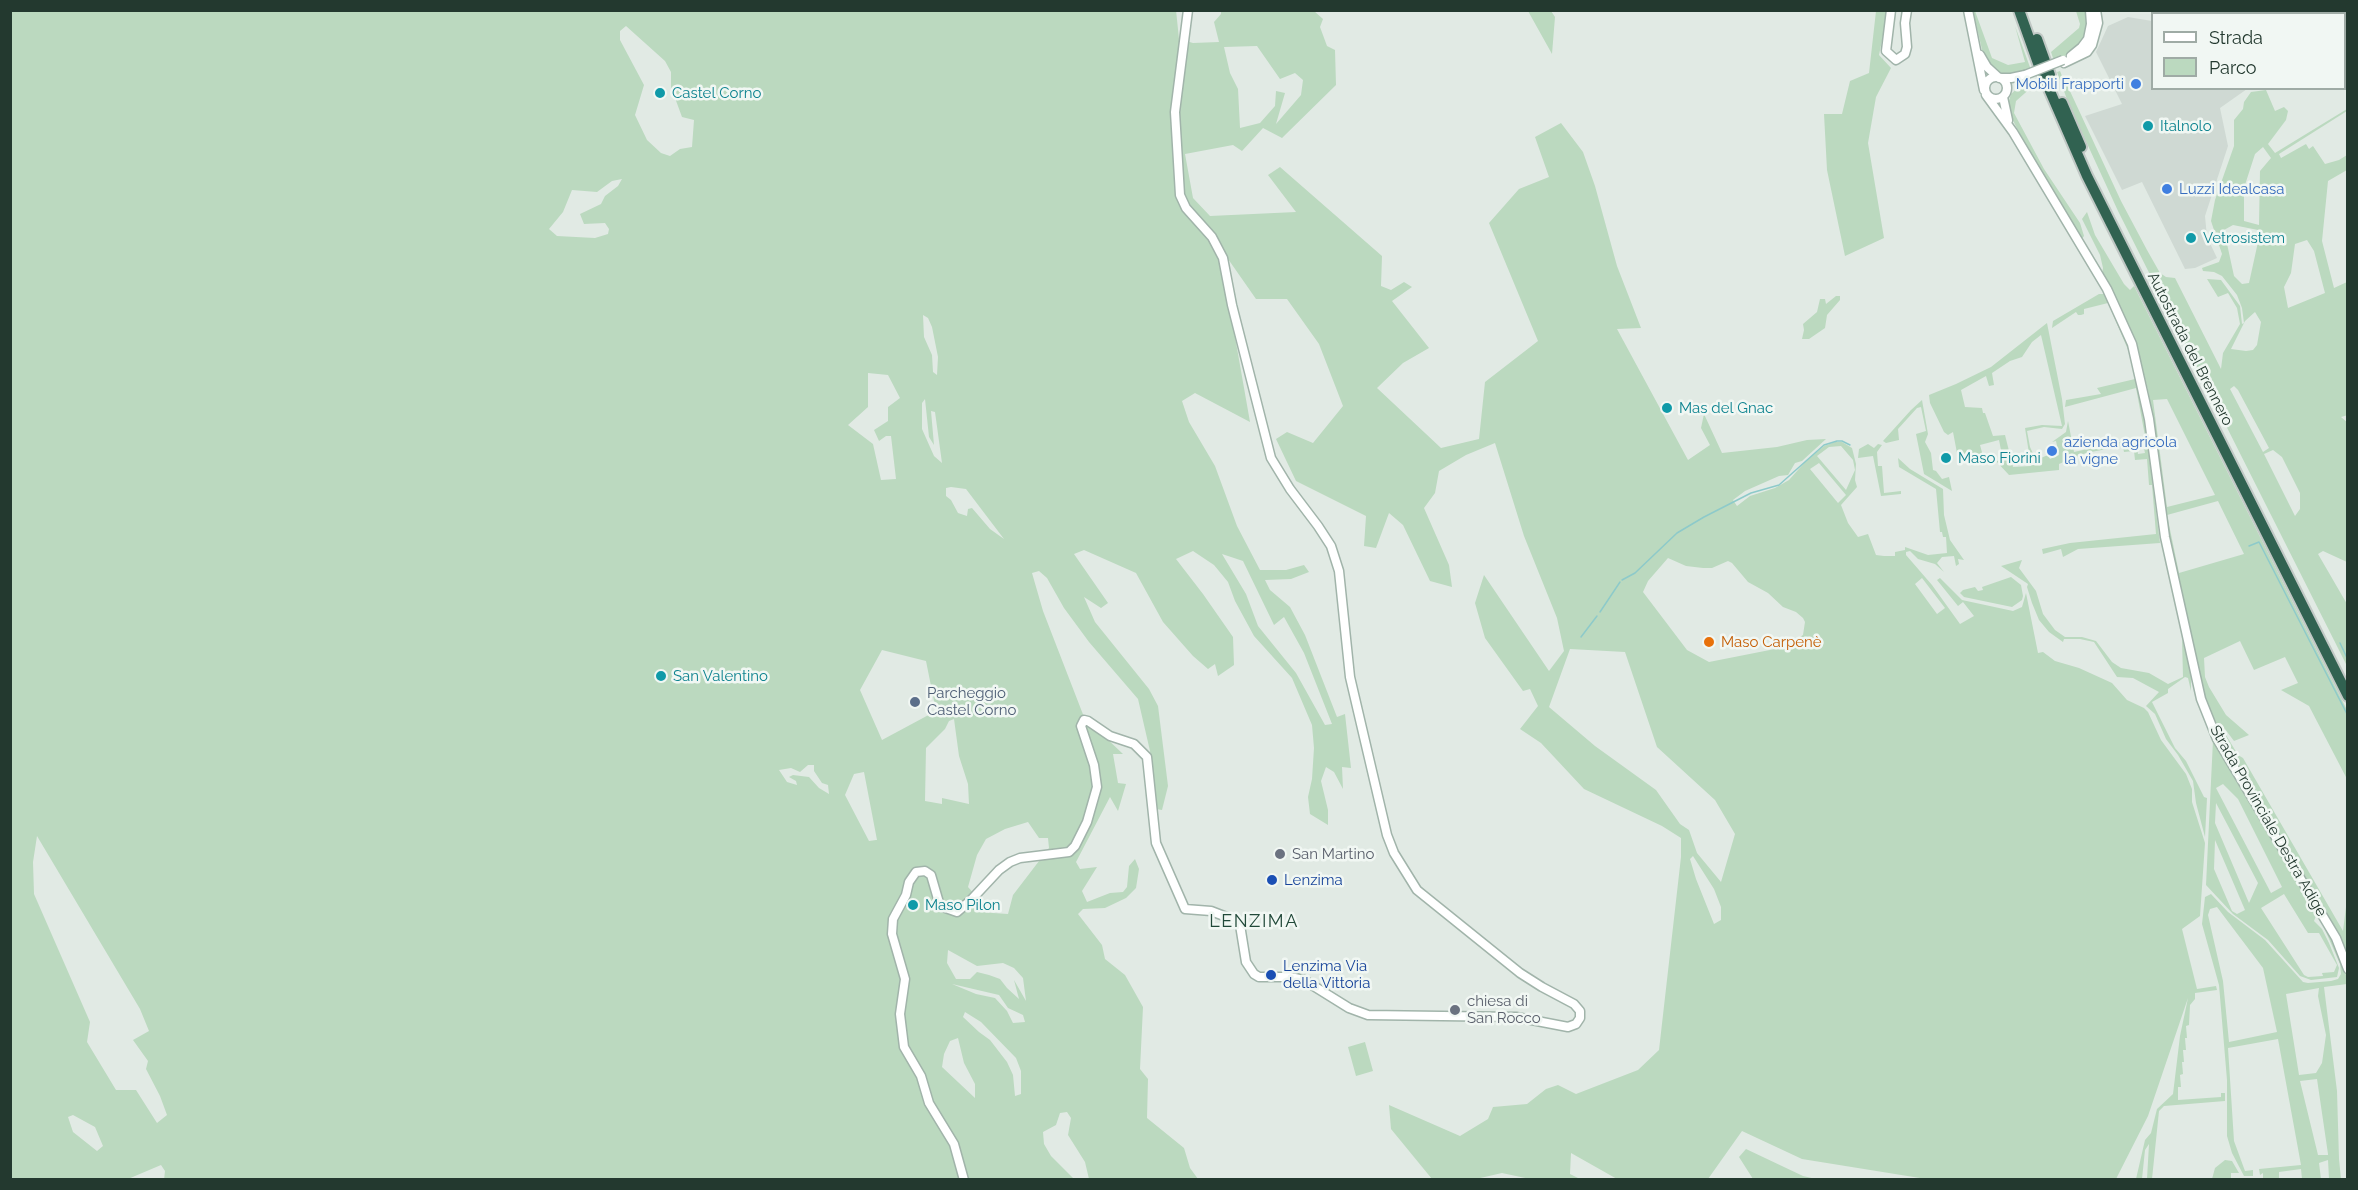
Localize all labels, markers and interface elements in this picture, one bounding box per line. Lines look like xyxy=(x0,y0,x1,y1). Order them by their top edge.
legend xyxy=(2151,12,2346,90)
text: Strada xyxy=(2209,27,2263,48)
text: Parco xyxy=(2209,57,2256,78)
place label: Mobili Frapporti xyxy=(2016,75,2124,93)
marker: Mobili Frapporti xyxy=(2129,77,2143,91)
place label: Castel Corno xyxy=(672,84,761,102)
marker: Castel Corno xyxy=(653,86,667,100)
place label: Italnolo xyxy=(2160,117,2212,135)
marker: Italnolo xyxy=(2141,119,2155,133)
place label: Luzzi Idealcasa xyxy=(2179,180,2284,198)
marker: Luzzi Idealcasa xyxy=(2160,182,2174,196)
place label: Vetrosistem xyxy=(2203,229,2285,247)
marker: Vetrosistem xyxy=(2184,231,2198,245)
street label: Autostrada del Brennero xyxy=(2143,269,2237,429)
place label: Mas del Gnac xyxy=(1679,399,1773,417)
marker: Mas del Gnac xyxy=(1660,401,1674,415)
place label: azienda agricola la vigne xyxy=(2064,433,2177,468)
marker: azienda agricola la vigne xyxy=(2045,444,2059,458)
place label: Maso Fiorini xyxy=(1958,449,2041,467)
marker: Maso Fiorini xyxy=(1939,451,1953,465)
place label: Maso Carpenè xyxy=(1721,633,1822,651)
marker: Maso Carpenè xyxy=(1702,635,1716,649)
place label: San Valentino xyxy=(673,667,768,685)
marker: San Valentino xyxy=(654,669,668,683)
place label: Parcheggio Castel Corno xyxy=(927,684,1016,719)
marker: Parcheggio Castel Corno xyxy=(908,695,922,709)
street label: Strada Provinciale Destra Adige xyxy=(2206,722,2330,920)
place label: San Martino xyxy=(1292,845,1374,863)
marker: San Martino xyxy=(1273,847,1287,861)
place label: Lenzima xyxy=(1284,871,1343,889)
marker: Lenzima xyxy=(1265,873,1279,887)
place label: Maso Pilon xyxy=(925,896,1001,914)
marker: Maso Pilon xyxy=(906,898,920,912)
district label: LENZIMA xyxy=(1209,911,1299,933)
place label: Lenzima Via della Vittoria xyxy=(1283,957,1370,992)
marker: Lenzima Via della Vittoria xyxy=(1264,968,1278,982)
place label: chiesa di San Rocco xyxy=(1467,992,1541,1027)
marker: chiesa di San Rocco xyxy=(1448,1003,1462,1017)

